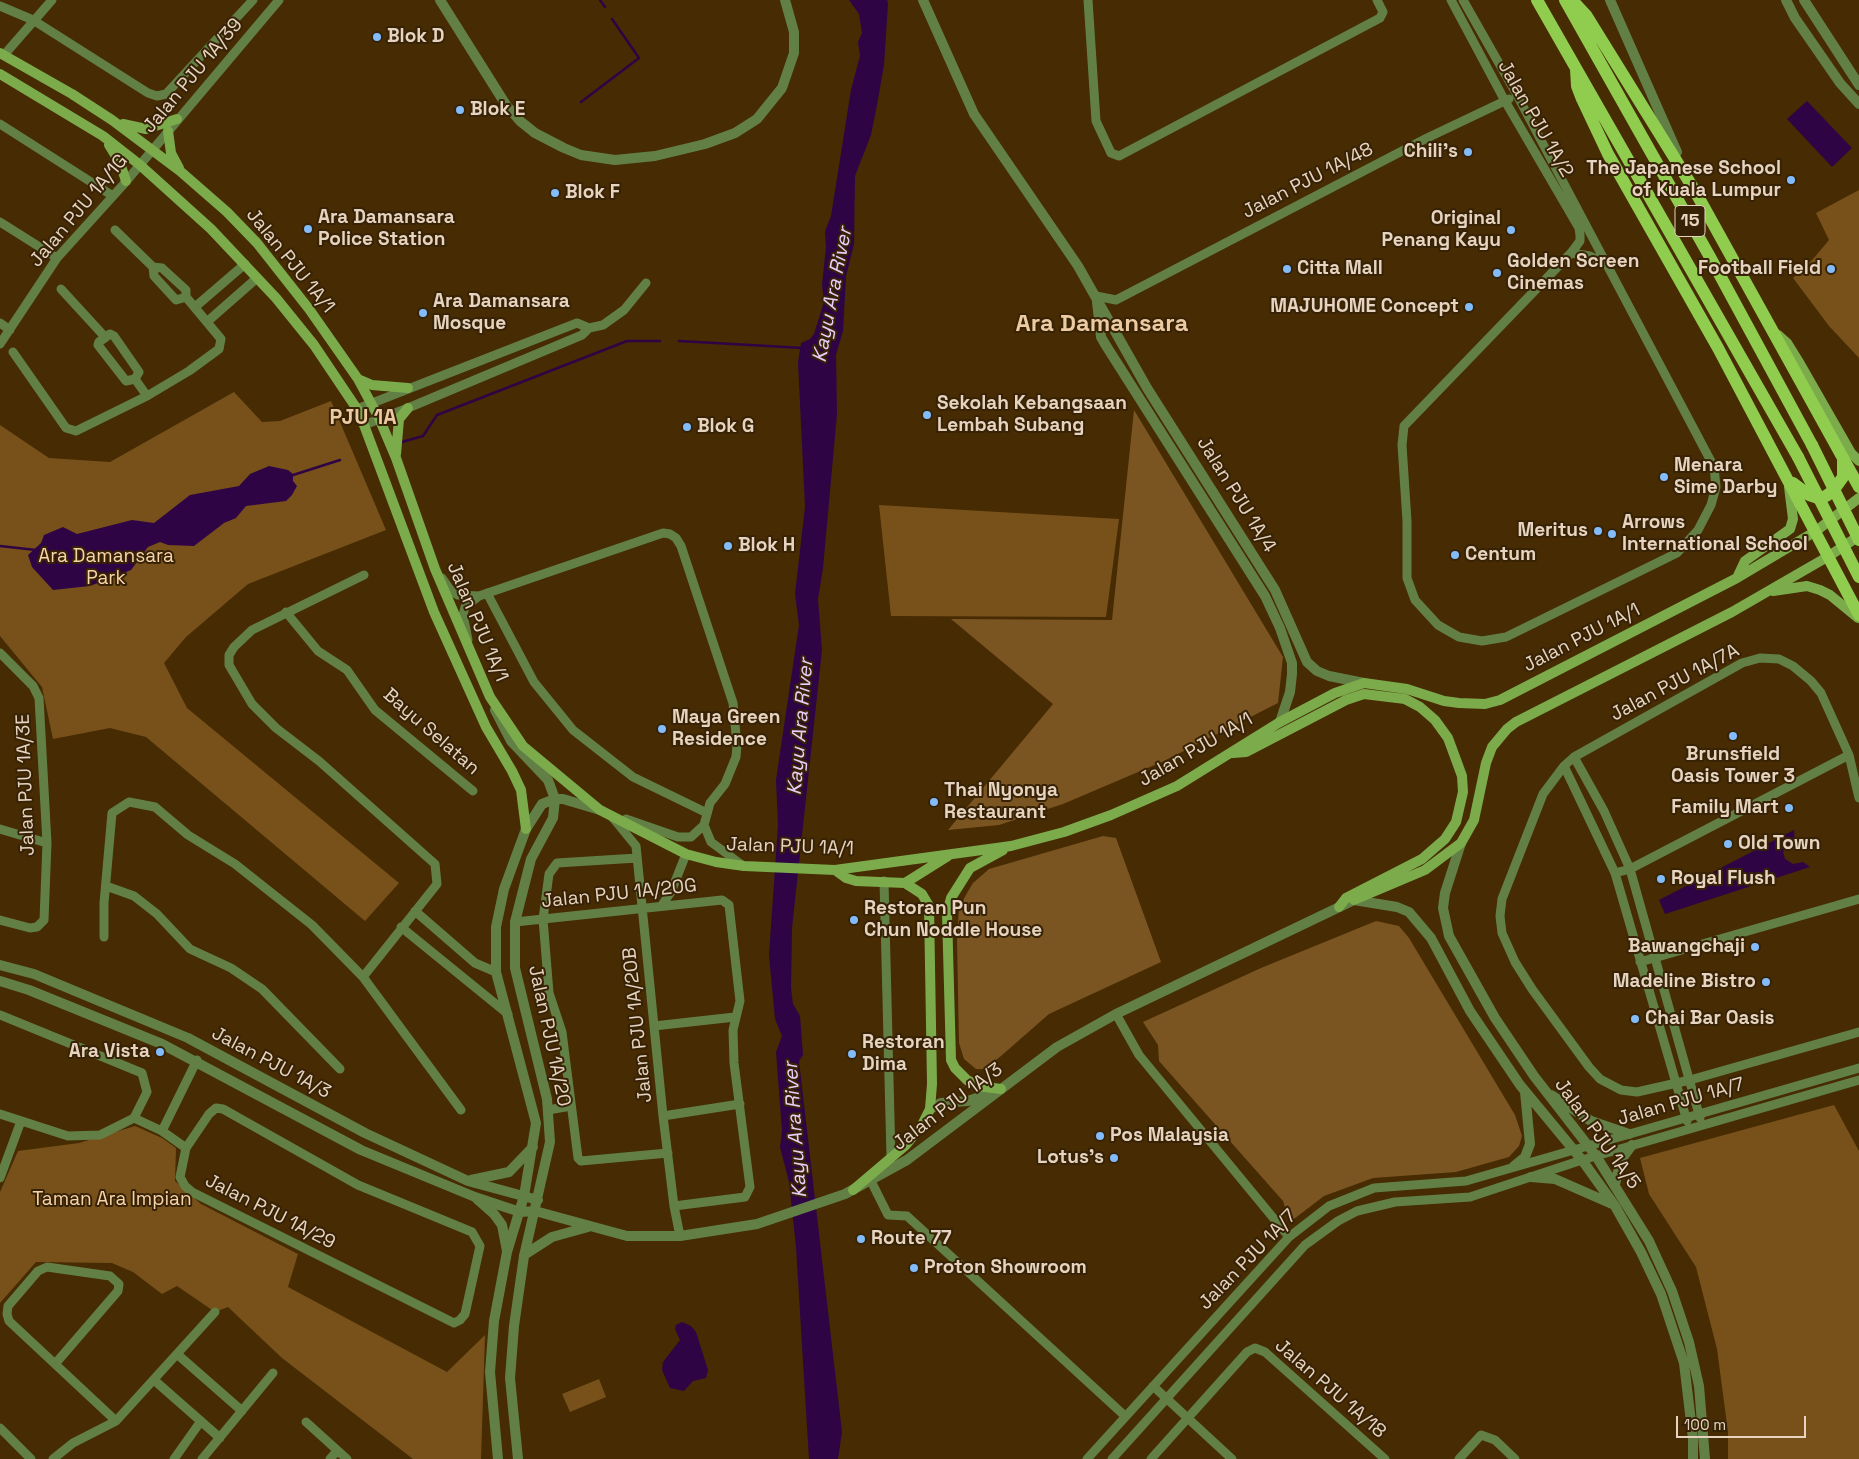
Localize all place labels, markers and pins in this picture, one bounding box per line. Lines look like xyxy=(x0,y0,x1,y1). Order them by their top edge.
place label: Blok D xyxy=(387,26,444,48)
marker: Blok D xyxy=(371,31,383,43)
place label: Blok E xyxy=(470,99,525,121)
marker: Blok E xyxy=(454,104,466,116)
place label: Chili's xyxy=(1404,141,1458,163)
marker: Chili's xyxy=(1462,146,1474,158)
place label: The Japanese School of Kuala Lumpur xyxy=(1586,158,1781,202)
marker: The Japanese School of Kuala Lumpur xyxy=(1785,174,1797,186)
place label: Blok F xyxy=(565,182,620,204)
marker: Blok F xyxy=(549,187,561,199)
place label: Ara Damansara Police Station xyxy=(318,207,455,251)
place label: Original Penang Kayu xyxy=(1381,208,1501,252)
marker: Ara Damansara Police Station xyxy=(302,223,314,235)
marker: Original Penang Kayu xyxy=(1505,224,1517,236)
place label: Golden Screen Cinemas xyxy=(1507,251,1639,295)
place label: Citta Mall xyxy=(1297,258,1383,280)
place label: Football Field xyxy=(1698,258,1821,280)
marker: Citta Mall xyxy=(1281,263,1293,275)
marker: Football Field xyxy=(1825,263,1837,275)
marker: Golden Screen Cinemas xyxy=(1491,267,1503,279)
place label: Ara Damansara Mosque xyxy=(433,291,570,335)
place label: MAJUHOME Concept xyxy=(1270,296,1459,318)
marker: MAJUHOME Concept xyxy=(1463,301,1475,313)
marker: Ara Damansara Mosque xyxy=(417,307,429,319)
place label: Sekolah Kebangsaan Lembah Subang xyxy=(937,393,1127,437)
marker: Sekolah Kebangsaan Lembah Subang xyxy=(921,409,933,421)
place label: Blok G xyxy=(697,416,754,438)
marker: Blok G xyxy=(681,421,693,433)
place label: Menara Sime Darby xyxy=(1674,455,1778,499)
marker: Menara Sime Darby xyxy=(1658,471,1670,483)
place label: Arrows International School xyxy=(1622,512,1808,556)
place label: Meritus xyxy=(1517,520,1588,542)
marker: Meritus xyxy=(1592,525,1604,537)
marker: Arrows International School xyxy=(1606,528,1618,540)
place label: Blok H xyxy=(738,535,795,557)
marker: Blok H xyxy=(722,540,734,552)
place label: Centum xyxy=(1465,544,1536,566)
marker: Centum xyxy=(1449,549,1461,561)
place label: Maya Green Residence xyxy=(672,707,780,751)
marker: Maya Green Residence xyxy=(656,723,668,735)
marker: Brunsfield Oasis Tower 3 xyxy=(1727,730,1739,742)
place label: Brunsfield Oasis Tower 3 xyxy=(1671,744,1795,788)
place label: Thai Nyonya Restaurant xyxy=(944,780,1058,824)
marker: Thai Nyonya Restaurant xyxy=(928,796,940,808)
place label: Family Mart xyxy=(1671,797,1779,819)
marker: Family Mart xyxy=(1783,802,1795,814)
place label: Old Town xyxy=(1738,833,1820,855)
marker: Old Town xyxy=(1722,838,1734,850)
place label: Royal Flush xyxy=(1671,868,1776,890)
marker: Royal Flush xyxy=(1655,873,1667,885)
place label: Restoran Pun Chun Noddle House xyxy=(864,898,1042,942)
marker: Restoran Pun Chun Noddle House xyxy=(848,914,860,926)
place label: Bawangchaji xyxy=(1628,936,1745,958)
marker: Bawangchaji xyxy=(1749,941,1761,953)
place label: Madeline Bistro xyxy=(1613,971,1756,993)
marker: Madeline Bistro xyxy=(1760,976,1772,988)
place label: Chai Bar Oasis xyxy=(1645,1008,1774,1030)
marker: Chai Bar Oasis xyxy=(1629,1013,1641,1025)
place label: Restoran Dima xyxy=(862,1032,945,1076)
place label: Ara Vista xyxy=(69,1041,150,1063)
marker: Ara Vista xyxy=(154,1046,166,1058)
marker: Restoran Dima xyxy=(846,1048,858,1060)
place label: Pos Malaysia xyxy=(1110,1125,1229,1147)
marker: Pos Malaysia xyxy=(1094,1130,1106,1142)
place label: Lotus's xyxy=(1037,1147,1104,1169)
marker: Lotus's xyxy=(1108,1152,1120,1164)
place label: Route 77 xyxy=(871,1228,952,1250)
marker: Route 77 xyxy=(855,1233,867,1245)
place label: Proton Showroom xyxy=(924,1257,1087,1279)
marker: Proton Showroom xyxy=(908,1262,920,1274)

